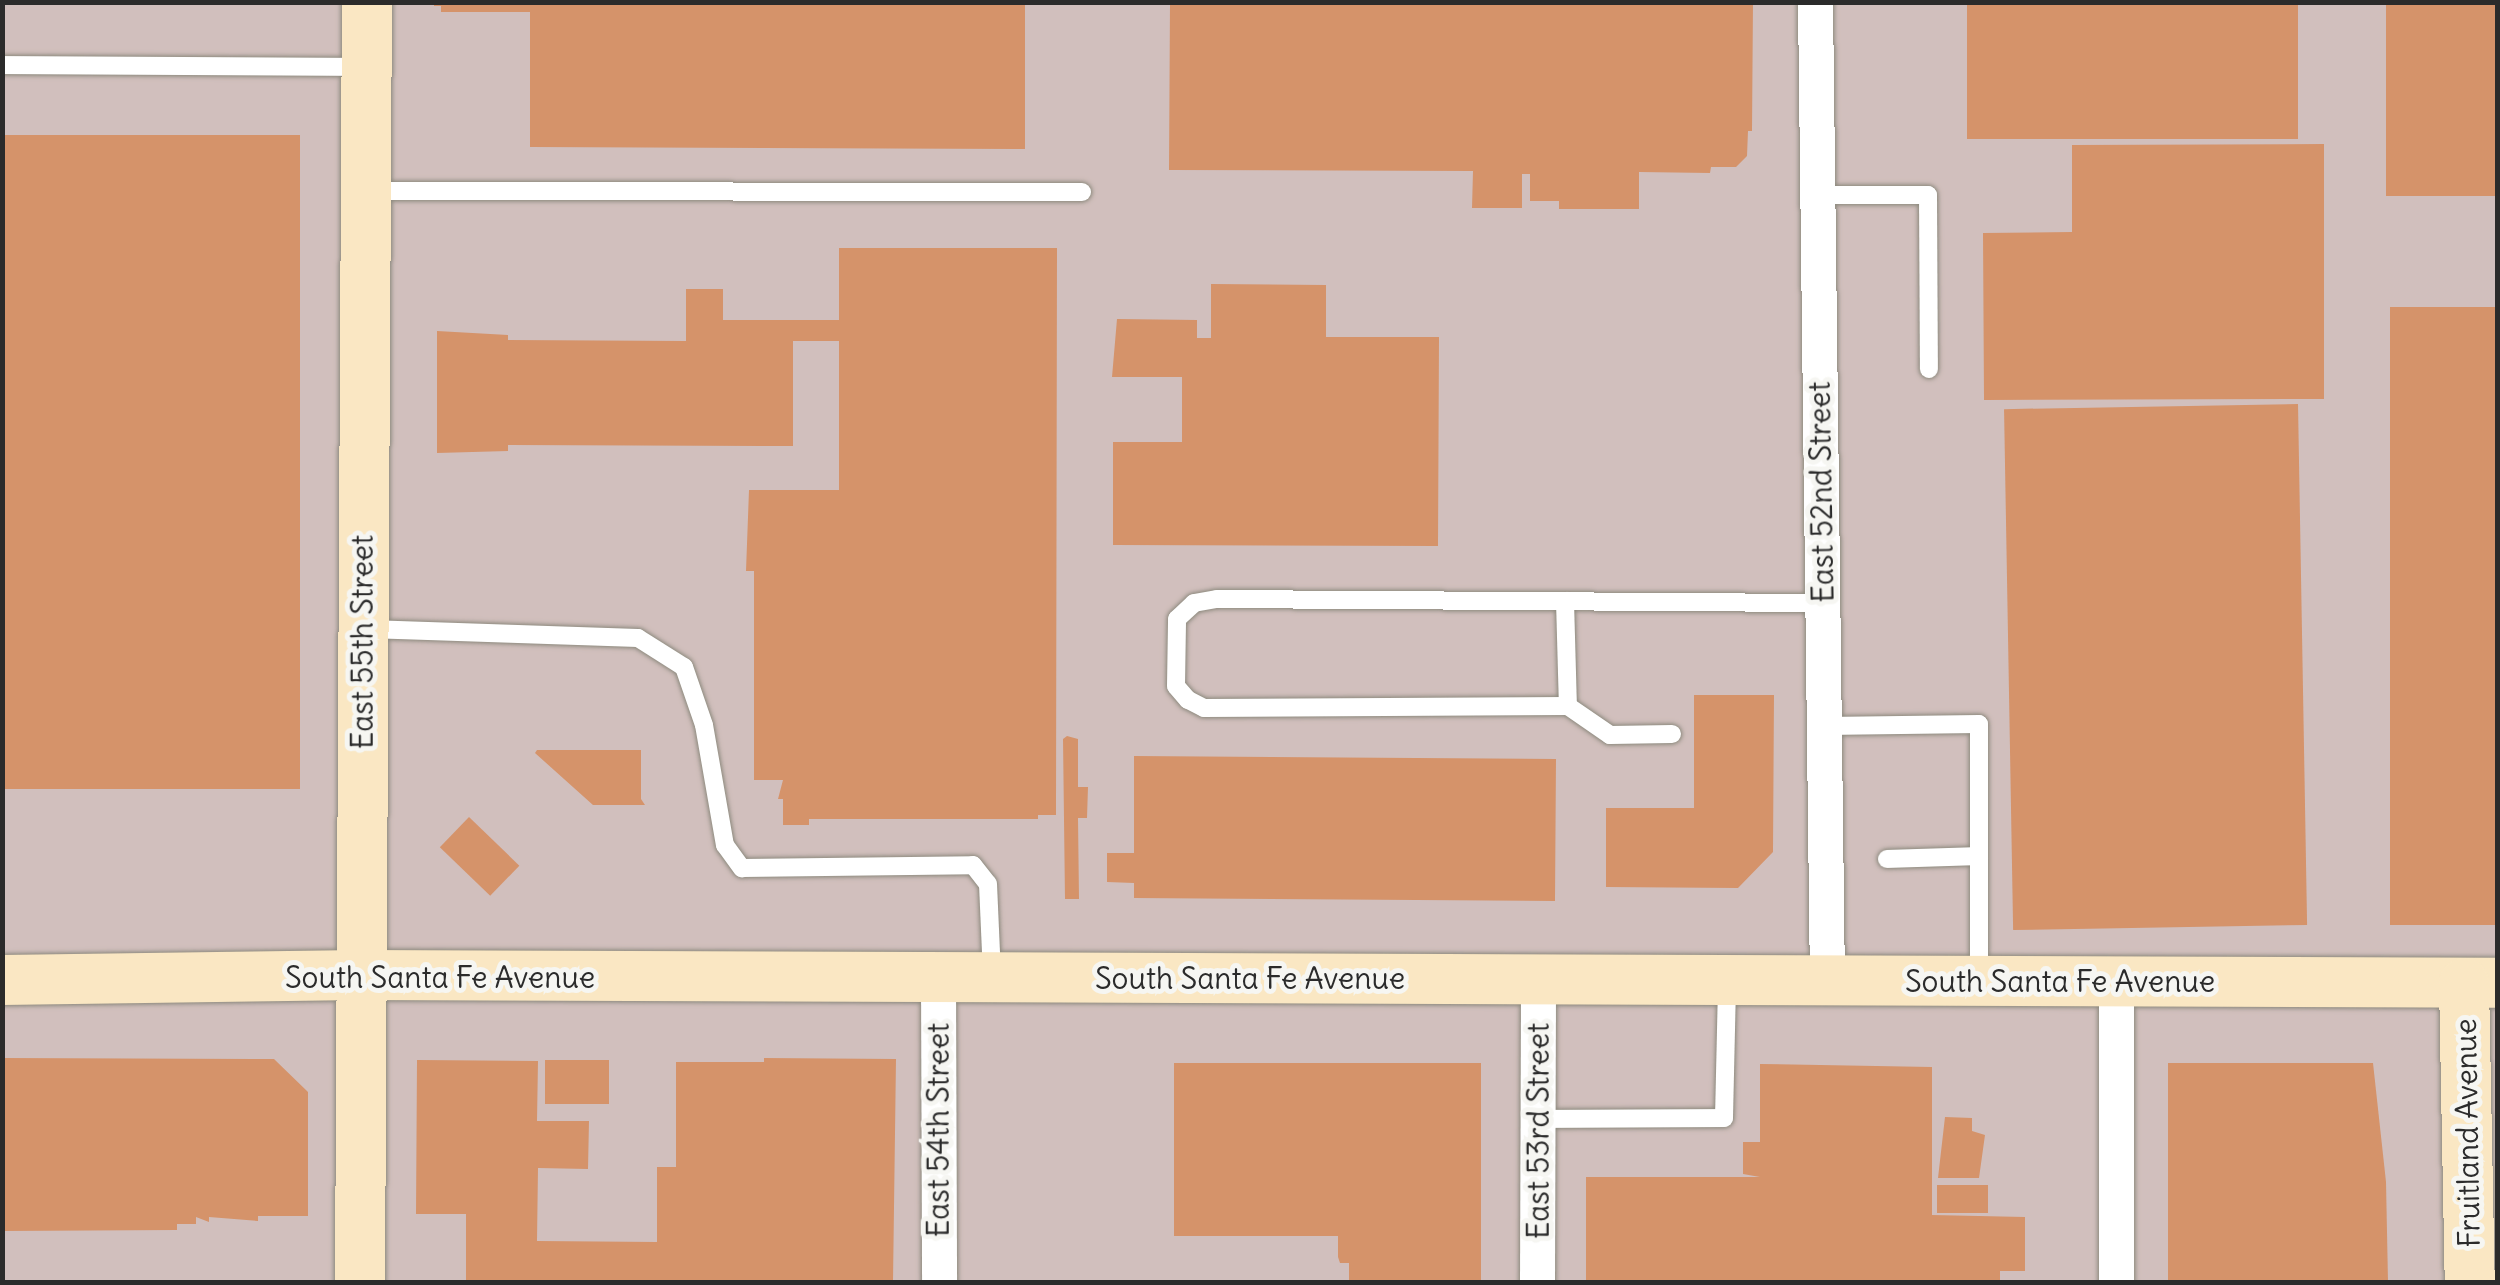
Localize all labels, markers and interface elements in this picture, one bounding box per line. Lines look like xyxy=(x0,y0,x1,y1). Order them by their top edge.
street label: East 52nd Street xyxy=(1801,381,1841,603)
street label: East 55th Street xyxy=(344,535,380,749)
street label: South Santa Fe Avenue xyxy=(285,959,595,995)
street label: South Santa Fe Avenue xyxy=(1095,960,1405,996)
street label: South Santa Fe Avenue xyxy=(1905,963,2215,999)
street label: Fruitland Avenue xyxy=(2447,1018,2487,1248)
street label: East 54th Street xyxy=(920,1023,956,1237)
street label: East 53rd Street xyxy=(1520,1023,1556,1239)

